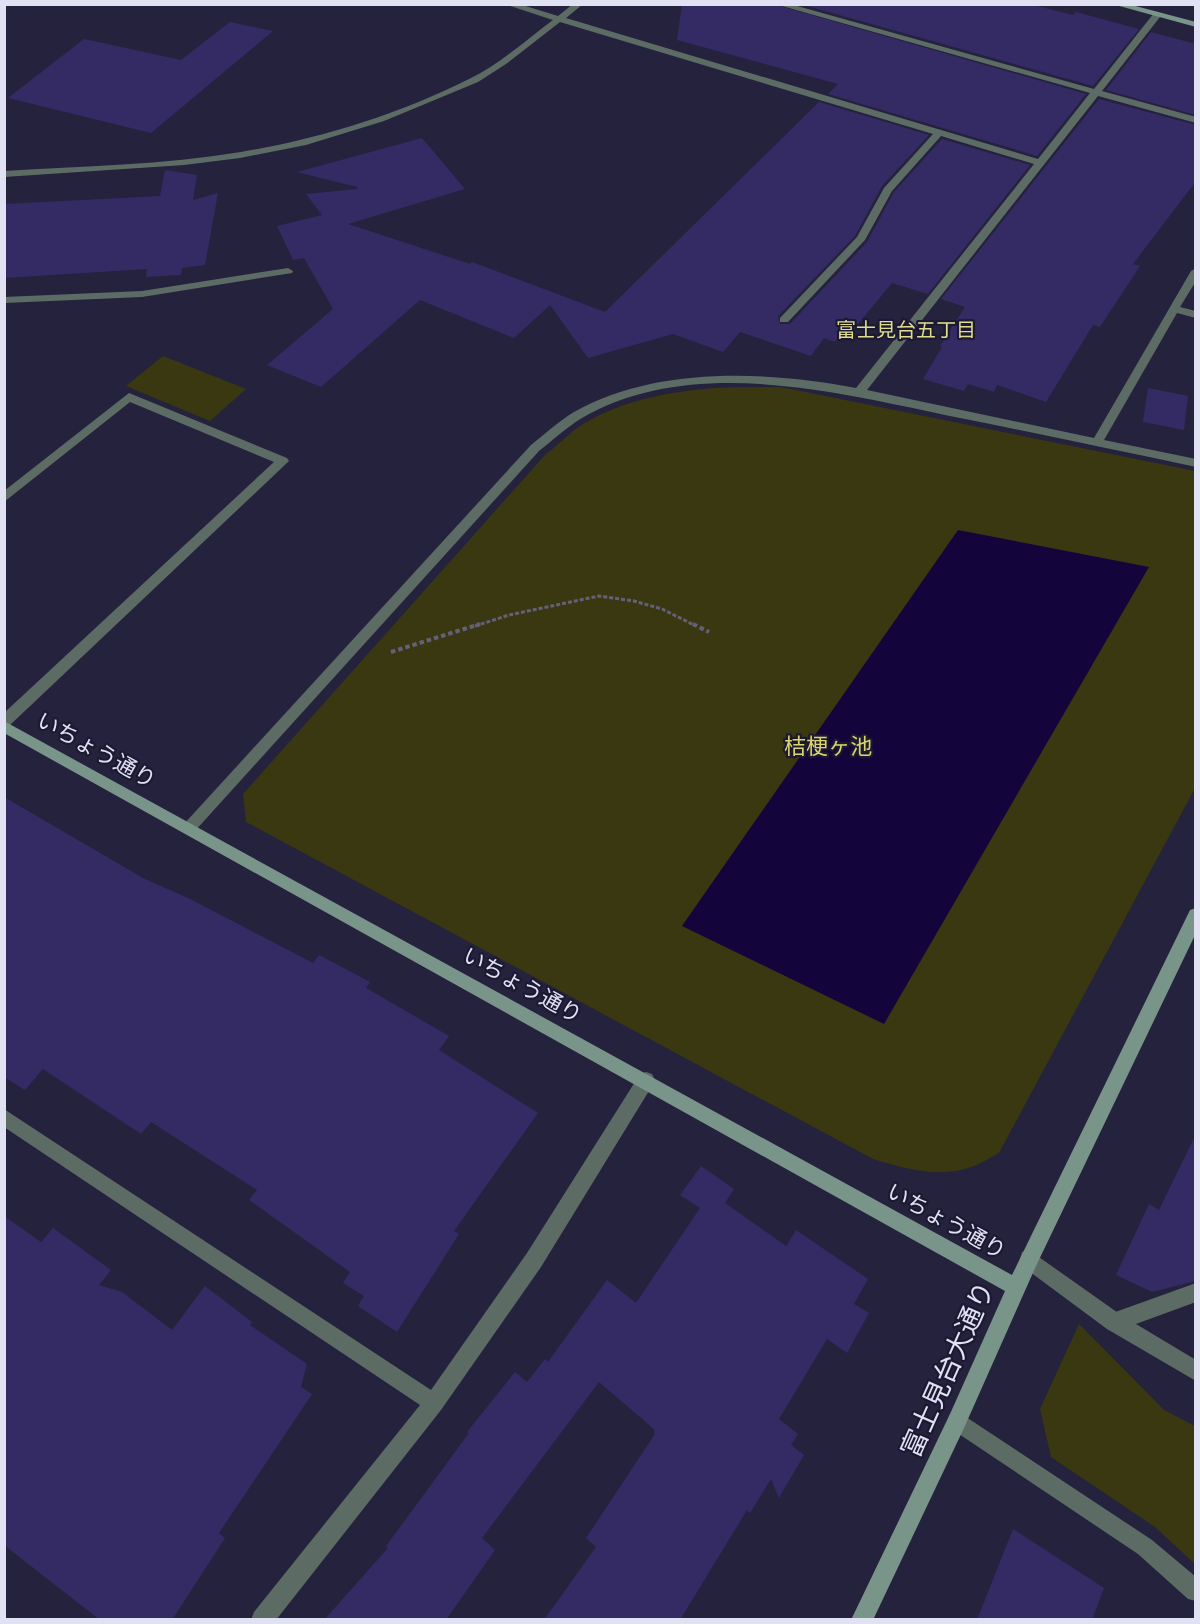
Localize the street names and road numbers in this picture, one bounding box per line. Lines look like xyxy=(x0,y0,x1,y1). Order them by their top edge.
street label: いちょう通り xyxy=(32,707,160,795)
street label: いちょう通り xyxy=(458,942,586,1030)
street label: いちょう通り xyxy=(882,1178,1010,1266)
street label: 富士見台大通り xyxy=(896,1277,1002,1463)

